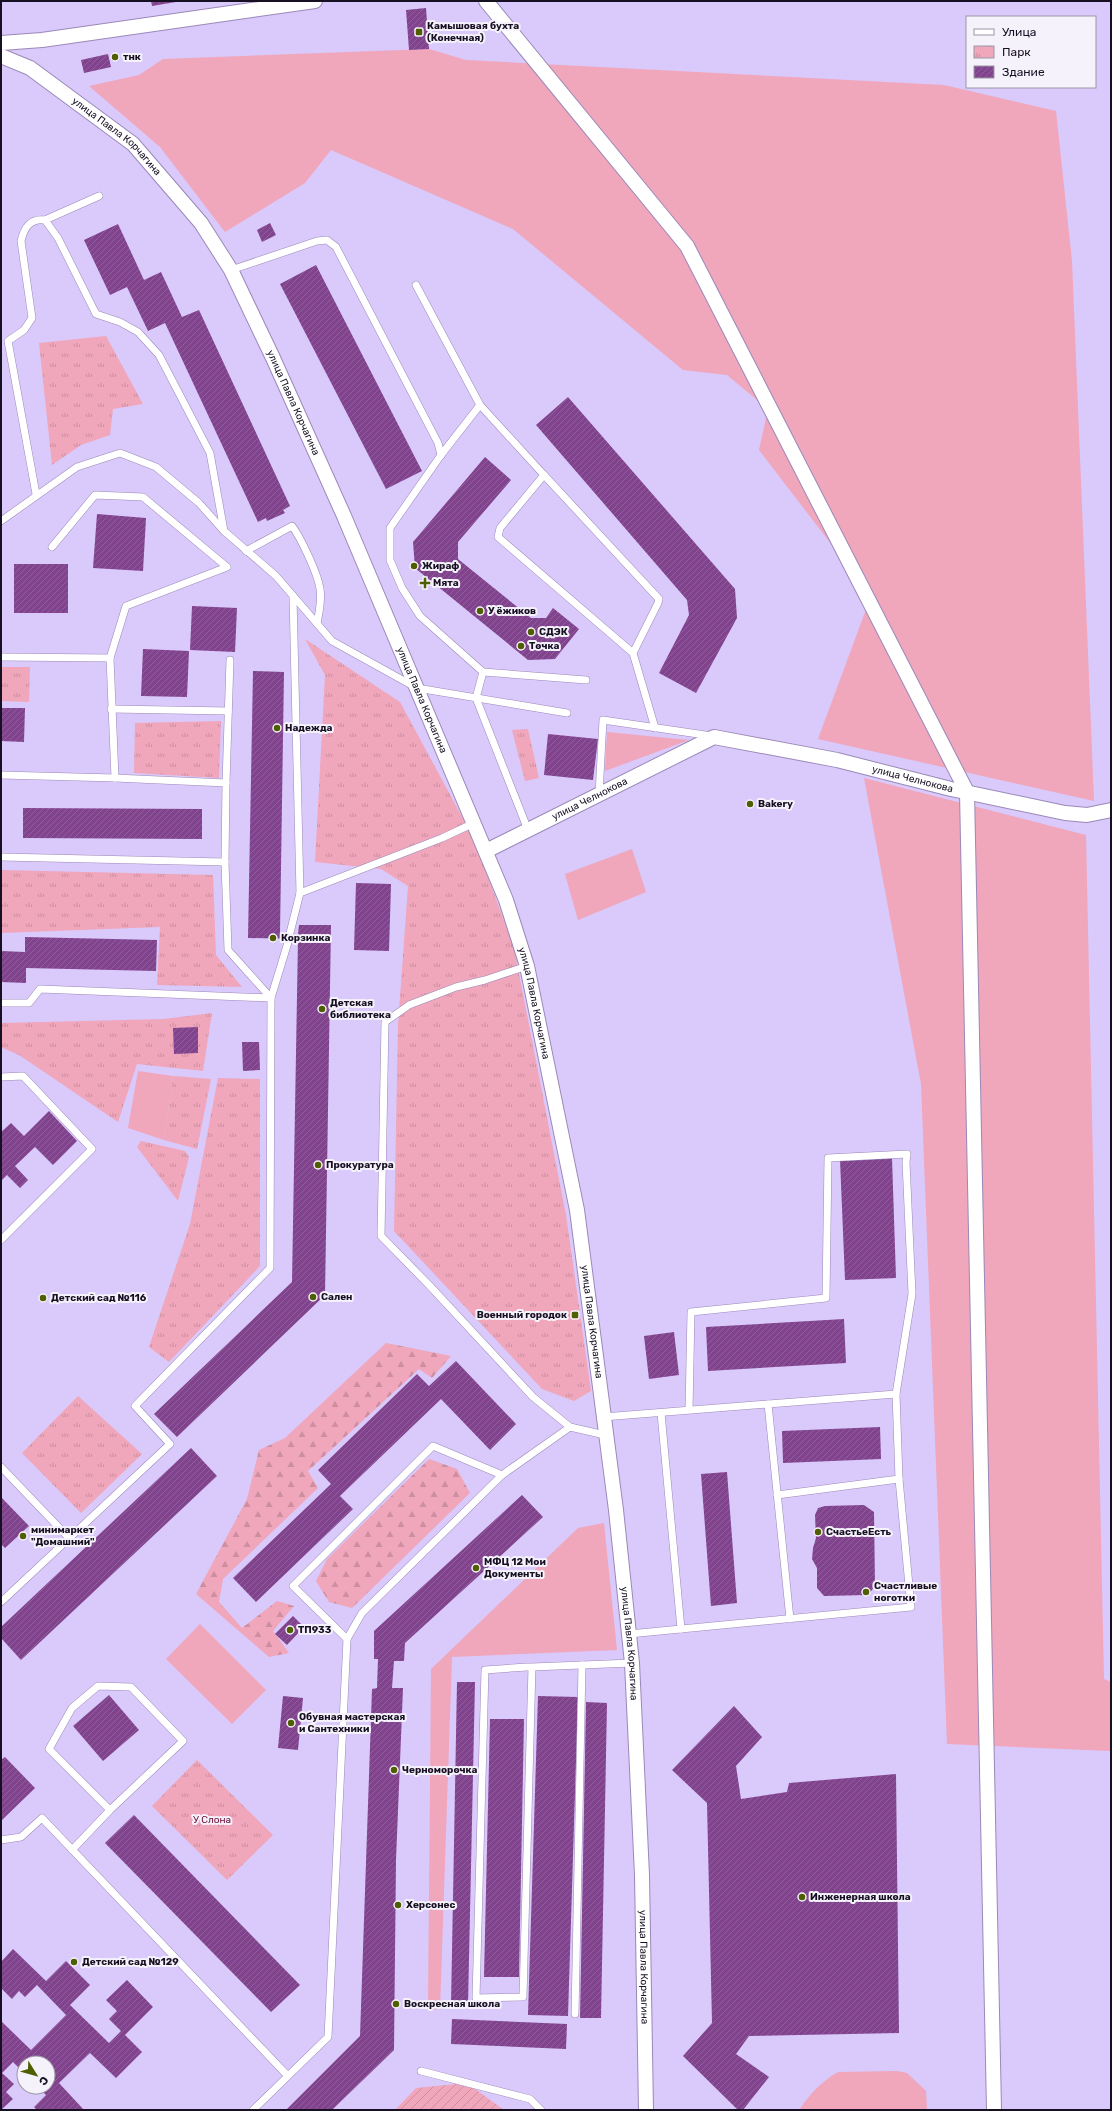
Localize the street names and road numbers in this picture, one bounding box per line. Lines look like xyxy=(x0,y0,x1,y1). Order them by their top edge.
street label: улица Павла Корчагина xyxy=(69,95,163,178)
street label: улица Павла Корчагина xyxy=(264,348,322,457)
street label: улица Павла Корчагина xyxy=(394,645,449,755)
street label: улица Челнокова xyxy=(871,763,954,795)
street label: улица Челнокова xyxy=(550,775,630,823)
street label: улица Павла Корчагина xyxy=(515,946,552,1060)
street label: улица Павла Корчагина xyxy=(578,1264,605,1379)
street label: улица Павла Корчагина xyxy=(618,1586,640,1701)
street label: улица Павла Корчагина xyxy=(637,1910,651,2024)

